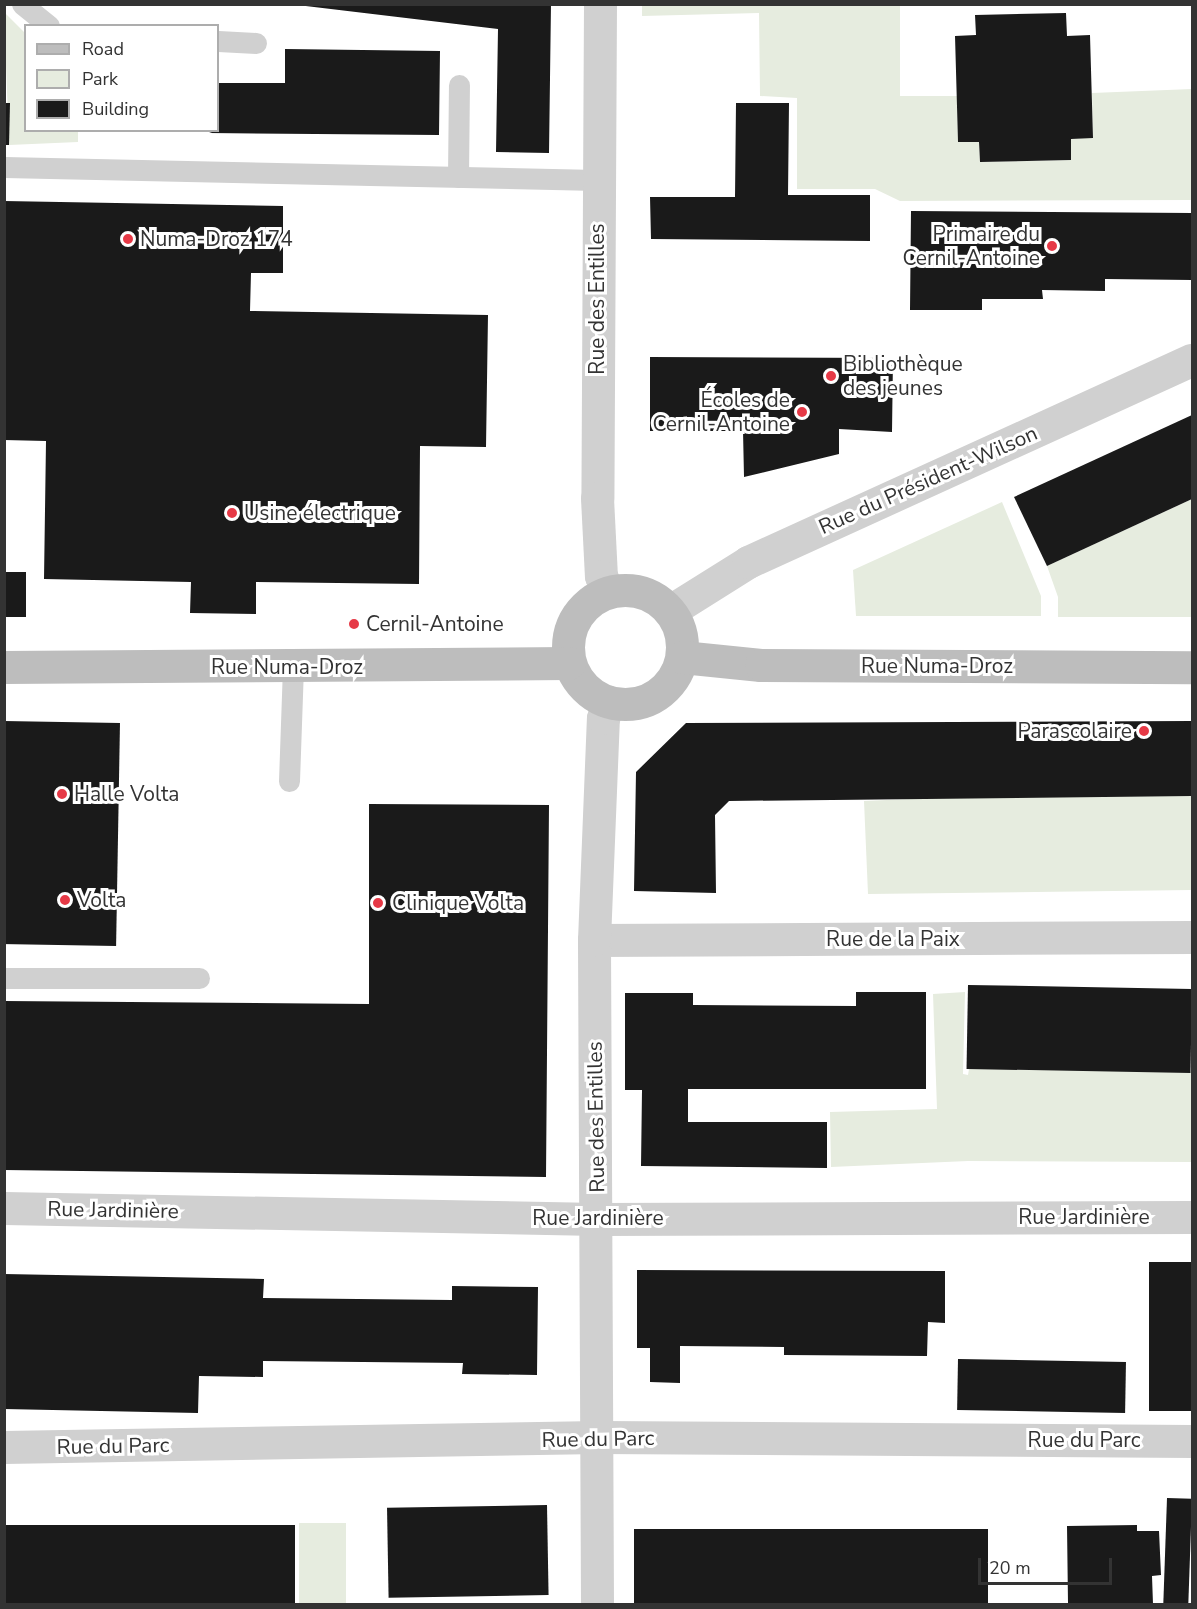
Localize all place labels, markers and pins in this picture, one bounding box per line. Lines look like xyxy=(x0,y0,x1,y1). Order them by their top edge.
place label: Primaire du Cernil-Antoine xyxy=(902,221,1040,271)
place label: Numa-Droz 174 xyxy=(140,226,293,252)
marker: Numa-Droz 174 xyxy=(121,232,135,246)
marker: Primaire du Cernil-Antoine xyxy=(1045,239,1059,253)
place label: Bibliothèque des jeunes xyxy=(843,351,963,401)
marker: Bibliothèque des jeunes xyxy=(824,369,838,383)
place label: Écoles de Cernil-Antoine xyxy=(652,387,790,437)
marker: Écoles de Cernil-Antoine xyxy=(795,405,809,419)
place label: Usine électrique xyxy=(244,500,396,526)
marker: Usine électrique xyxy=(225,506,239,520)
place label: Cernil-Antoine xyxy=(366,611,504,637)
marker: Cernil-Antoine xyxy=(347,617,361,631)
place label: Parascolaire xyxy=(1017,718,1132,744)
marker: Parascolaire xyxy=(1137,724,1151,738)
place label: Halle Volta xyxy=(74,781,179,807)
marker: Halle Volta xyxy=(55,787,69,801)
place label: Volta xyxy=(77,887,126,913)
place label: Clinique Volta xyxy=(392,890,524,916)
marker: Volta xyxy=(58,893,72,907)
marker: Clinique Volta xyxy=(369,894,387,912)

